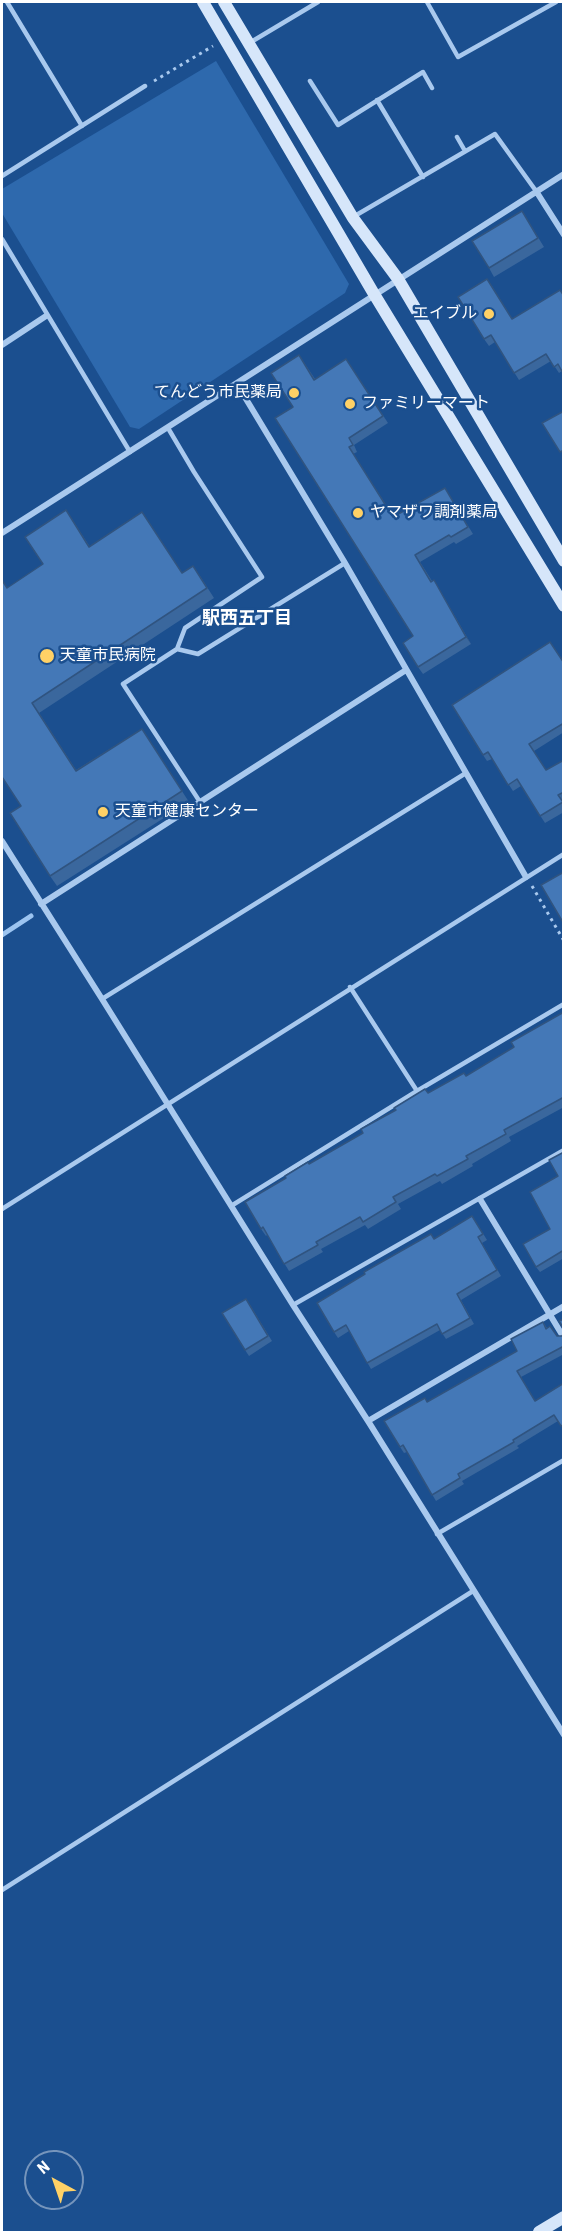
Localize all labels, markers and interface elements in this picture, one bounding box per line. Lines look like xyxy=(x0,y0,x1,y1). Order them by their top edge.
place label: エイブル xyxy=(413,304,477,324)
marker: エイブル xyxy=(482,307,496,321)
place label: てんどう市民薬局 xyxy=(154,383,282,403)
marker: てんどう市民薬局 xyxy=(287,386,301,400)
place label: ファミリーマート xyxy=(362,394,490,414)
marker: ファミリーマート xyxy=(343,397,357,411)
place label: ヤマザワ調剤薬局 xyxy=(370,503,498,523)
marker: ヤマザワ調剤薬局 xyxy=(351,506,365,520)
district label: 駅西五丁目 xyxy=(202,608,292,630)
place label: 天童市民病院 xyxy=(60,646,156,666)
marker: 天童市民病院 xyxy=(38,647,56,665)
place label: 天童市健康センター xyxy=(115,802,259,822)
marker: 天童市健康センター xyxy=(96,805,110,819)
north arrow xyxy=(24,2150,84,2210)
text: N xyxy=(34,2157,53,2178)

